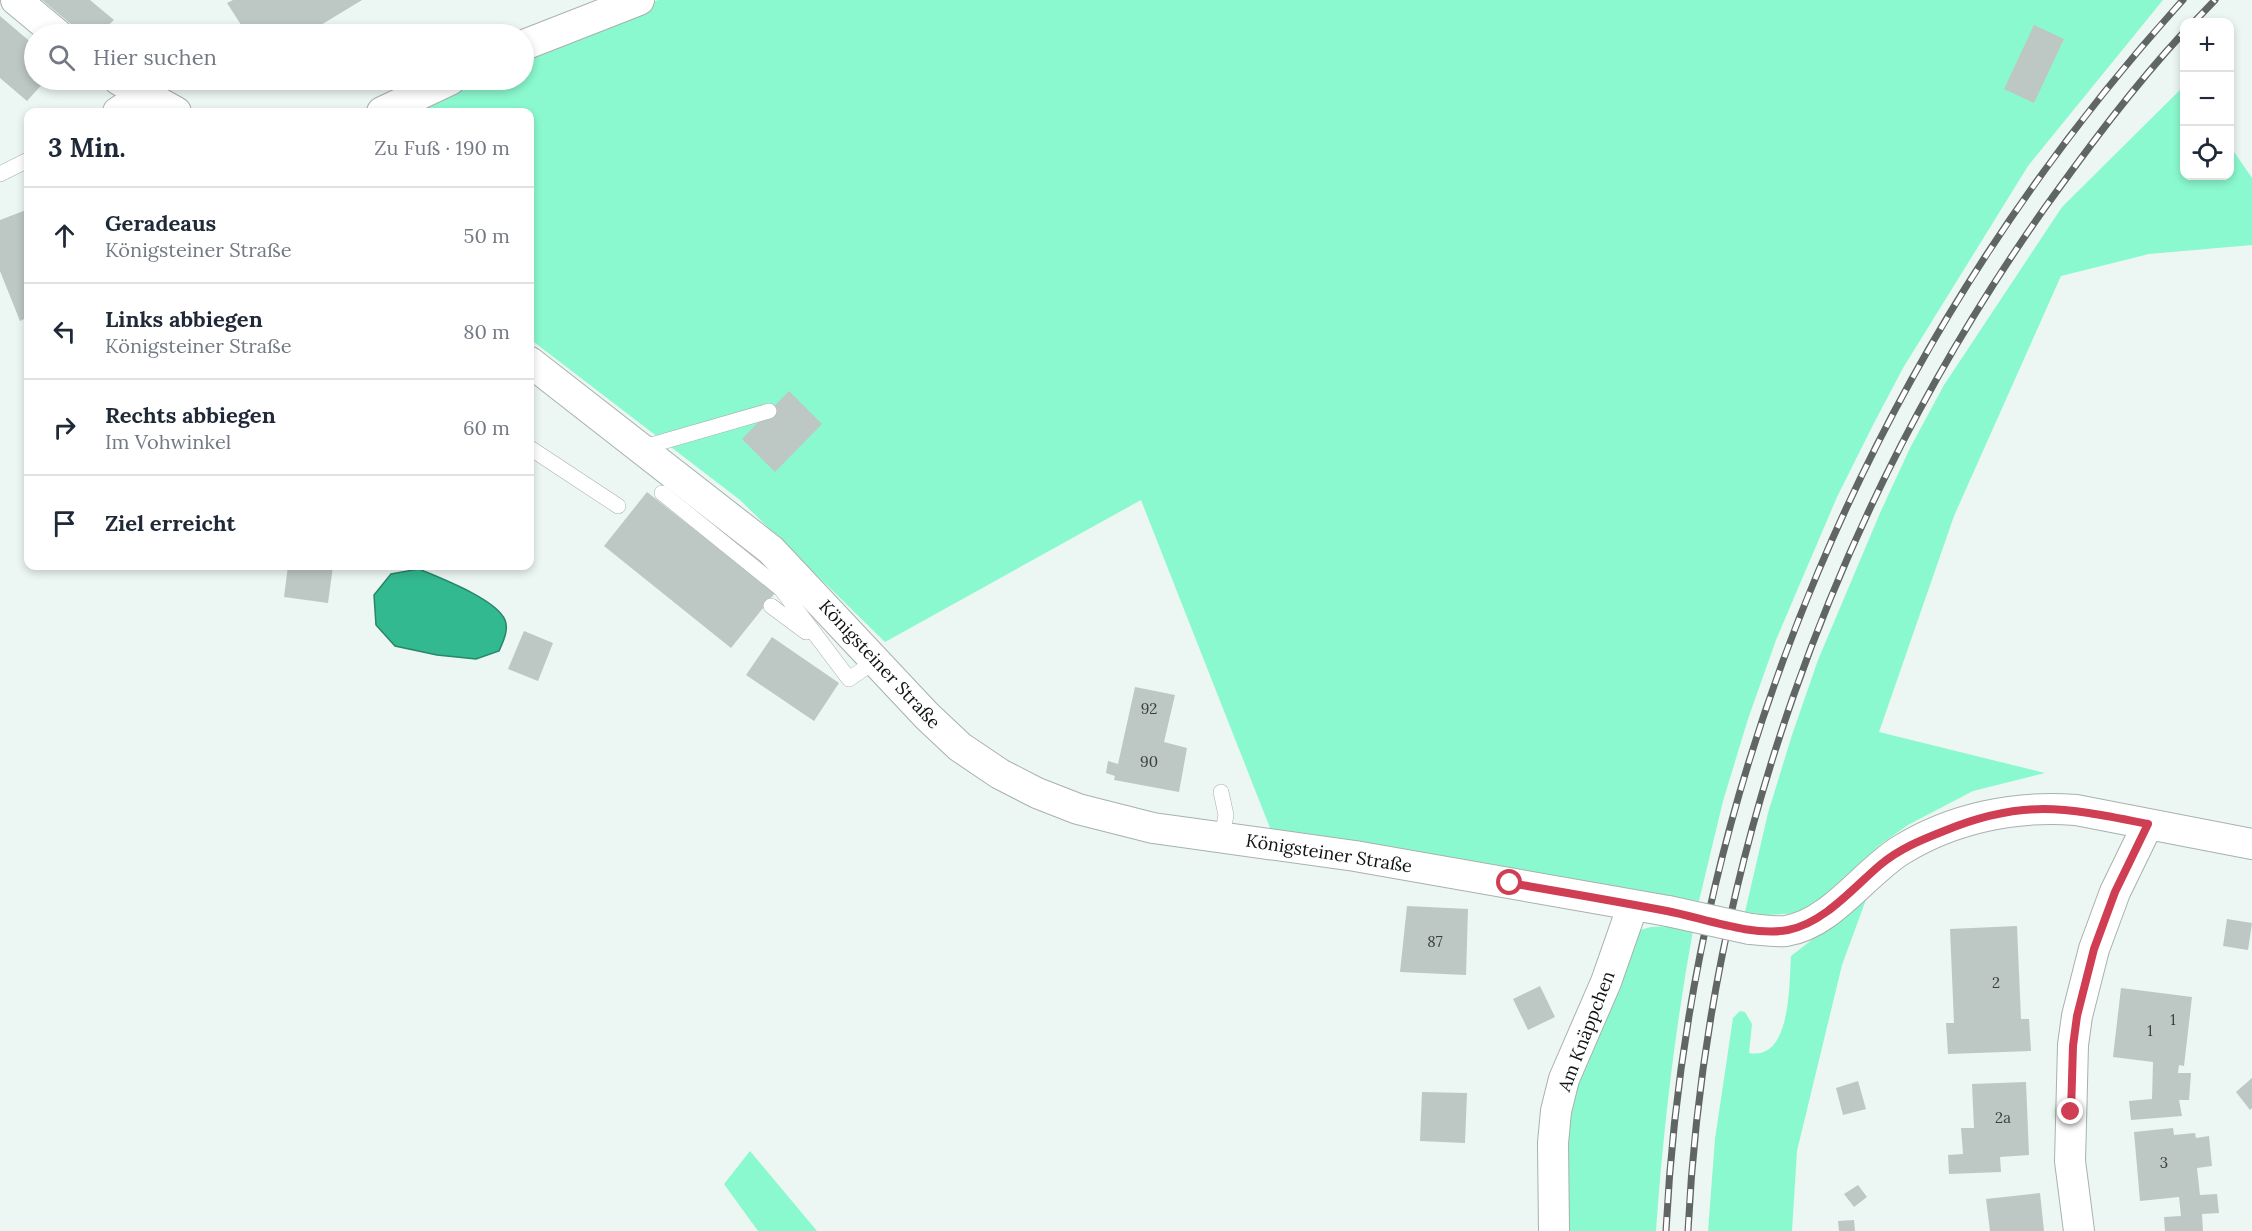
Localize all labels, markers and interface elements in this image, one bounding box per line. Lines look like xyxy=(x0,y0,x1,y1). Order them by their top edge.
map controls xyxy=(2180,18,2234,180)
button: + xyxy=(2180,18,2234,72)
search box xyxy=(24,24,534,90)
icon: search xyxy=(45,41,78,74)
text: Hier suchen xyxy=(93,43,217,71)
button: − xyxy=(2180,72,2234,126)
button: locate xyxy=(2180,126,2234,180)
text: 3 Min. xyxy=(48,131,126,164)
text: Zu Fuß · 190 m xyxy=(374,135,510,160)
text: Geradeaus xyxy=(105,209,216,237)
icon: ahead xyxy=(48,219,81,252)
text: 50 m xyxy=(464,223,510,248)
text: Königsteiner Straße xyxy=(105,237,292,262)
text: Links abbiegen xyxy=(105,305,263,333)
icon: left xyxy=(48,315,81,348)
text: 80 m xyxy=(463,319,510,344)
text: Königsteiner Straße xyxy=(105,333,292,358)
text: Rechts abbiegen xyxy=(105,401,276,429)
icon: right xyxy=(48,411,81,444)
text: 60 m xyxy=(463,415,510,440)
text: Im Vohwinkel xyxy=(105,429,231,454)
icon: arrive xyxy=(48,507,81,540)
text: Ziel erreicht xyxy=(105,509,236,537)
street label: Königsteiner Straße xyxy=(814,595,946,733)
house number: 92 xyxy=(1141,699,1157,718)
house number: 90 xyxy=(1140,752,1158,771)
street label: Königsteiner Straße xyxy=(1244,829,1414,878)
route start xyxy=(1496,869,1522,895)
house number: 87 xyxy=(1427,932,1443,951)
street label: Am Knäppchen xyxy=(1552,967,1620,1095)
house number: 2 xyxy=(1992,973,2000,992)
house number: 1 xyxy=(2170,1010,2176,1029)
house number: 1 xyxy=(2147,1021,2153,1040)
route end xyxy=(2057,1098,2083,1124)
house number: 2a xyxy=(1995,1108,2011,1127)
house number: 3 xyxy=(2160,1153,2168,1172)

